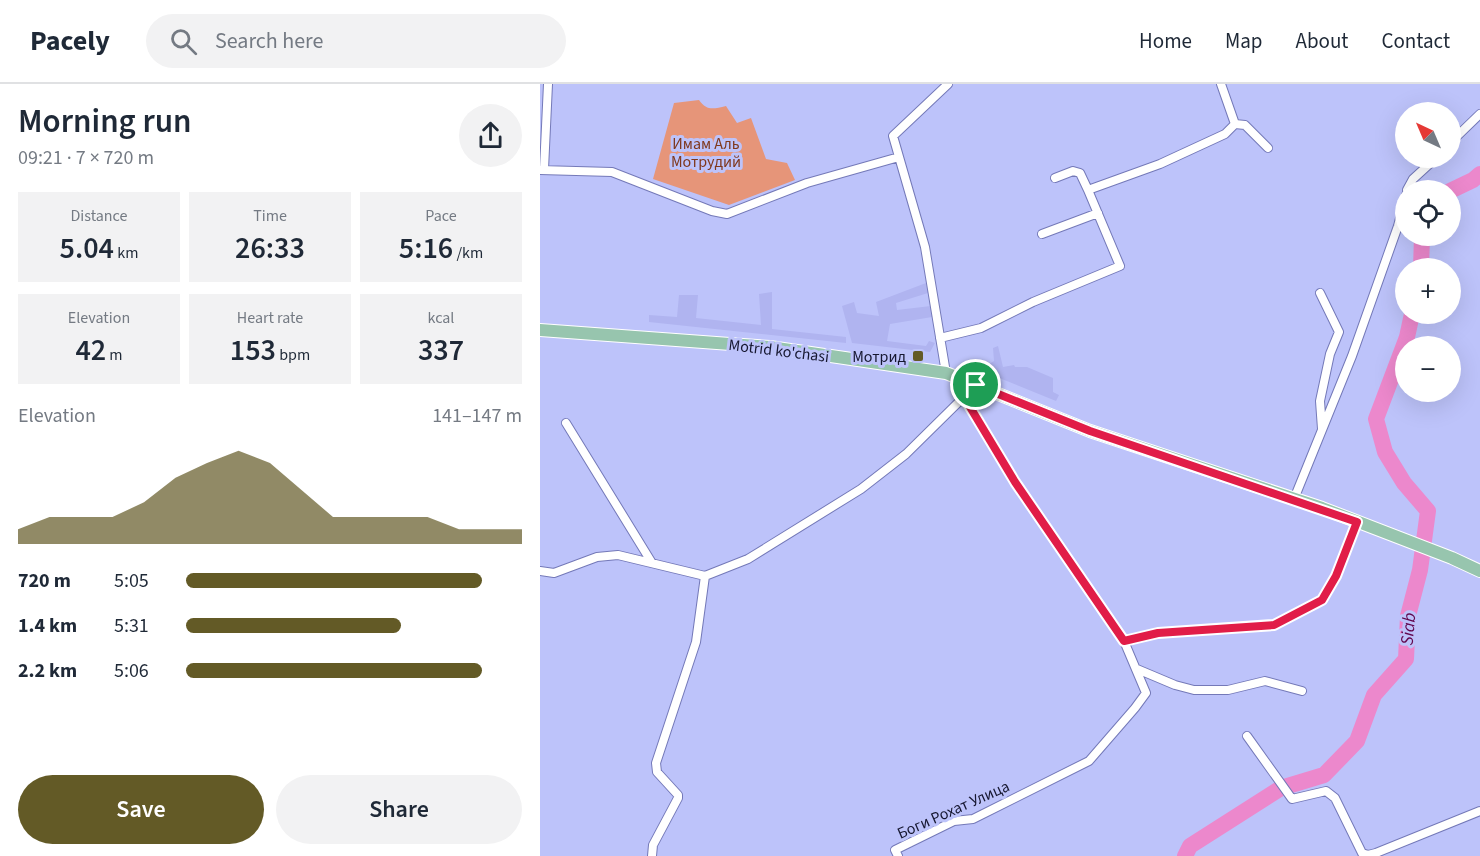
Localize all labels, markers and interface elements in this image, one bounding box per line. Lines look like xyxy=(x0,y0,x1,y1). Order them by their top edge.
search box xyxy=(146,14,566,68)
text: Pacely xyxy=(30,21,110,61)
icon: search xyxy=(167,25,200,58)
text: Search here xyxy=(215,25,323,57)
text: Home xyxy=(1139,26,1192,56)
text: Map xyxy=(1225,26,1263,56)
text: About xyxy=(1296,26,1348,56)
text: Contact xyxy=(1381,26,1450,56)
text: Morning run xyxy=(18,98,192,145)
north arrow xyxy=(1395,102,1461,168)
map controls xyxy=(1395,102,1461,402)
button: share xyxy=(459,104,522,167)
park label: Имам Аль Мотрудий xyxy=(671,133,741,173)
text: 09:21 · 7 × 720 m xyxy=(18,144,154,172)
button: locate xyxy=(1395,180,1461,246)
text: Distance xyxy=(71,205,127,227)
text: Time xyxy=(253,205,287,227)
text: Pace xyxy=(425,205,457,227)
text: 5.04 xyxy=(60,227,114,270)
text: 26:33 xyxy=(235,227,305,270)
text: 5:16 xyxy=(399,227,453,270)
text: km xyxy=(114,242,138,264)
text: /km xyxy=(453,242,483,264)
button: + xyxy=(1395,258,1461,324)
text: Elevation xyxy=(68,307,130,329)
text: Heart rate xyxy=(237,307,303,329)
text: kcal xyxy=(428,307,454,329)
text: 42 xyxy=(75,329,106,372)
text: 153 xyxy=(230,329,276,372)
text: 337 xyxy=(418,329,464,372)
street label: Motrid ko'chasi xyxy=(727,334,830,368)
button: − xyxy=(1395,336,1461,402)
text: m xyxy=(106,344,123,366)
text: bpm xyxy=(276,344,310,366)
place label: Мотрид xyxy=(852,346,906,368)
marker: Мотрид xyxy=(911,349,925,363)
pin xyxy=(950,359,1001,410)
icon: arrive xyxy=(959,368,992,401)
text: Elevation xyxy=(18,402,96,430)
text: 141–147 m xyxy=(432,402,522,430)
text: 720 m xyxy=(18,567,71,595)
text: 5:05 xyxy=(114,567,149,595)
text: 1.4 km xyxy=(18,612,77,640)
text: 5:31 xyxy=(114,612,149,640)
water label: Siab xyxy=(1395,612,1422,646)
text: 2.2 km xyxy=(18,657,77,685)
text: 5:06 xyxy=(114,657,149,685)
button: Save xyxy=(18,775,264,844)
button: Share xyxy=(276,775,522,844)
street label: Боги Рохат Улица xyxy=(894,775,1013,845)

